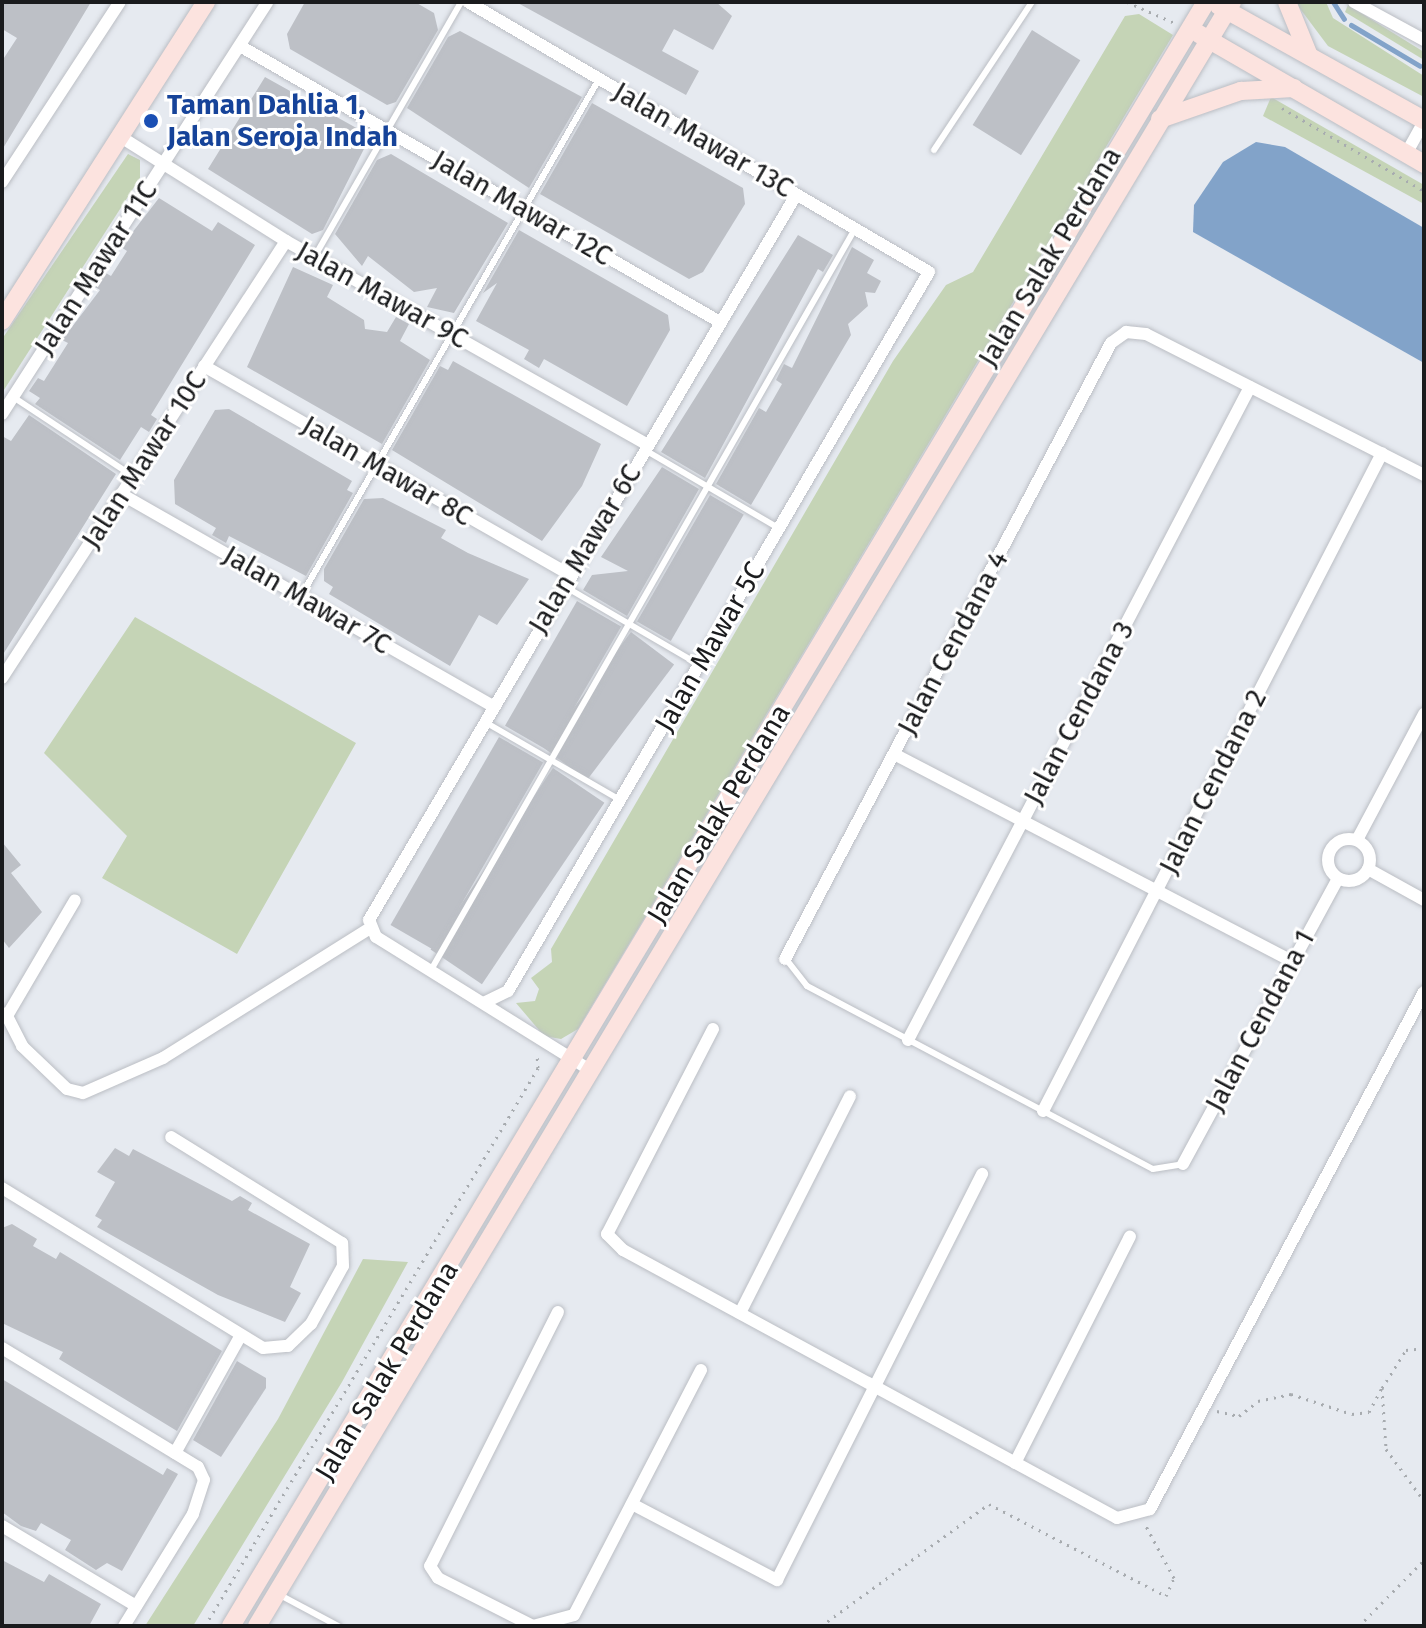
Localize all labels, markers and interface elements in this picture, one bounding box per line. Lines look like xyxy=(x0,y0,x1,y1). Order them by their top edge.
street label: Jalan Mawar 13C xyxy=(607,75,799,205)
place label: Taman Dahlia 1, Jalan Seroja Indah xyxy=(167,88,398,154)
marker: Taman Dahlia 1, Jalan Seroja Indah xyxy=(142,112,160,130)
street label: Jalan Salak Perdana xyxy=(971,141,1129,373)
street label: Jalan Mawar 12C xyxy=(426,143,618,273)
street label: Jalan Mawar 11C xyxy=(27,175,165,361)
street label: Jalan Mawar 9C xyxy=(290,234,474,356)
street label: Jalan Mawar 10C xyxy=(74,365,214,555)
street label: Jalan Mawar 8C xyxy=(296,409,478,533)
street label: Jalan Mawar 6C xyxy=(521,458,649,640)
street label: Jalan Mawar 7C xyxy=(217,538,397,662)
street label: Jalan Cendana 4 xyxy=(890,545,1016,741)
street label: Jalan Mawar 5C xyxy=(648,556,772,738)
street label: Jalan Cendana 3 xyxy=(1017,616,1141,810)
street label: Jalan Cendana 2 xyxy=(1152,684,1274,880)
street label: Jalan Salak Perdana xyxy=(640,698,798,930)
street label: Jalan Cendana 1 xyxy=(1198,925,1322,1117)
street label: Jalan Salak Perdana xyxy=(308,1255,466,1487)

